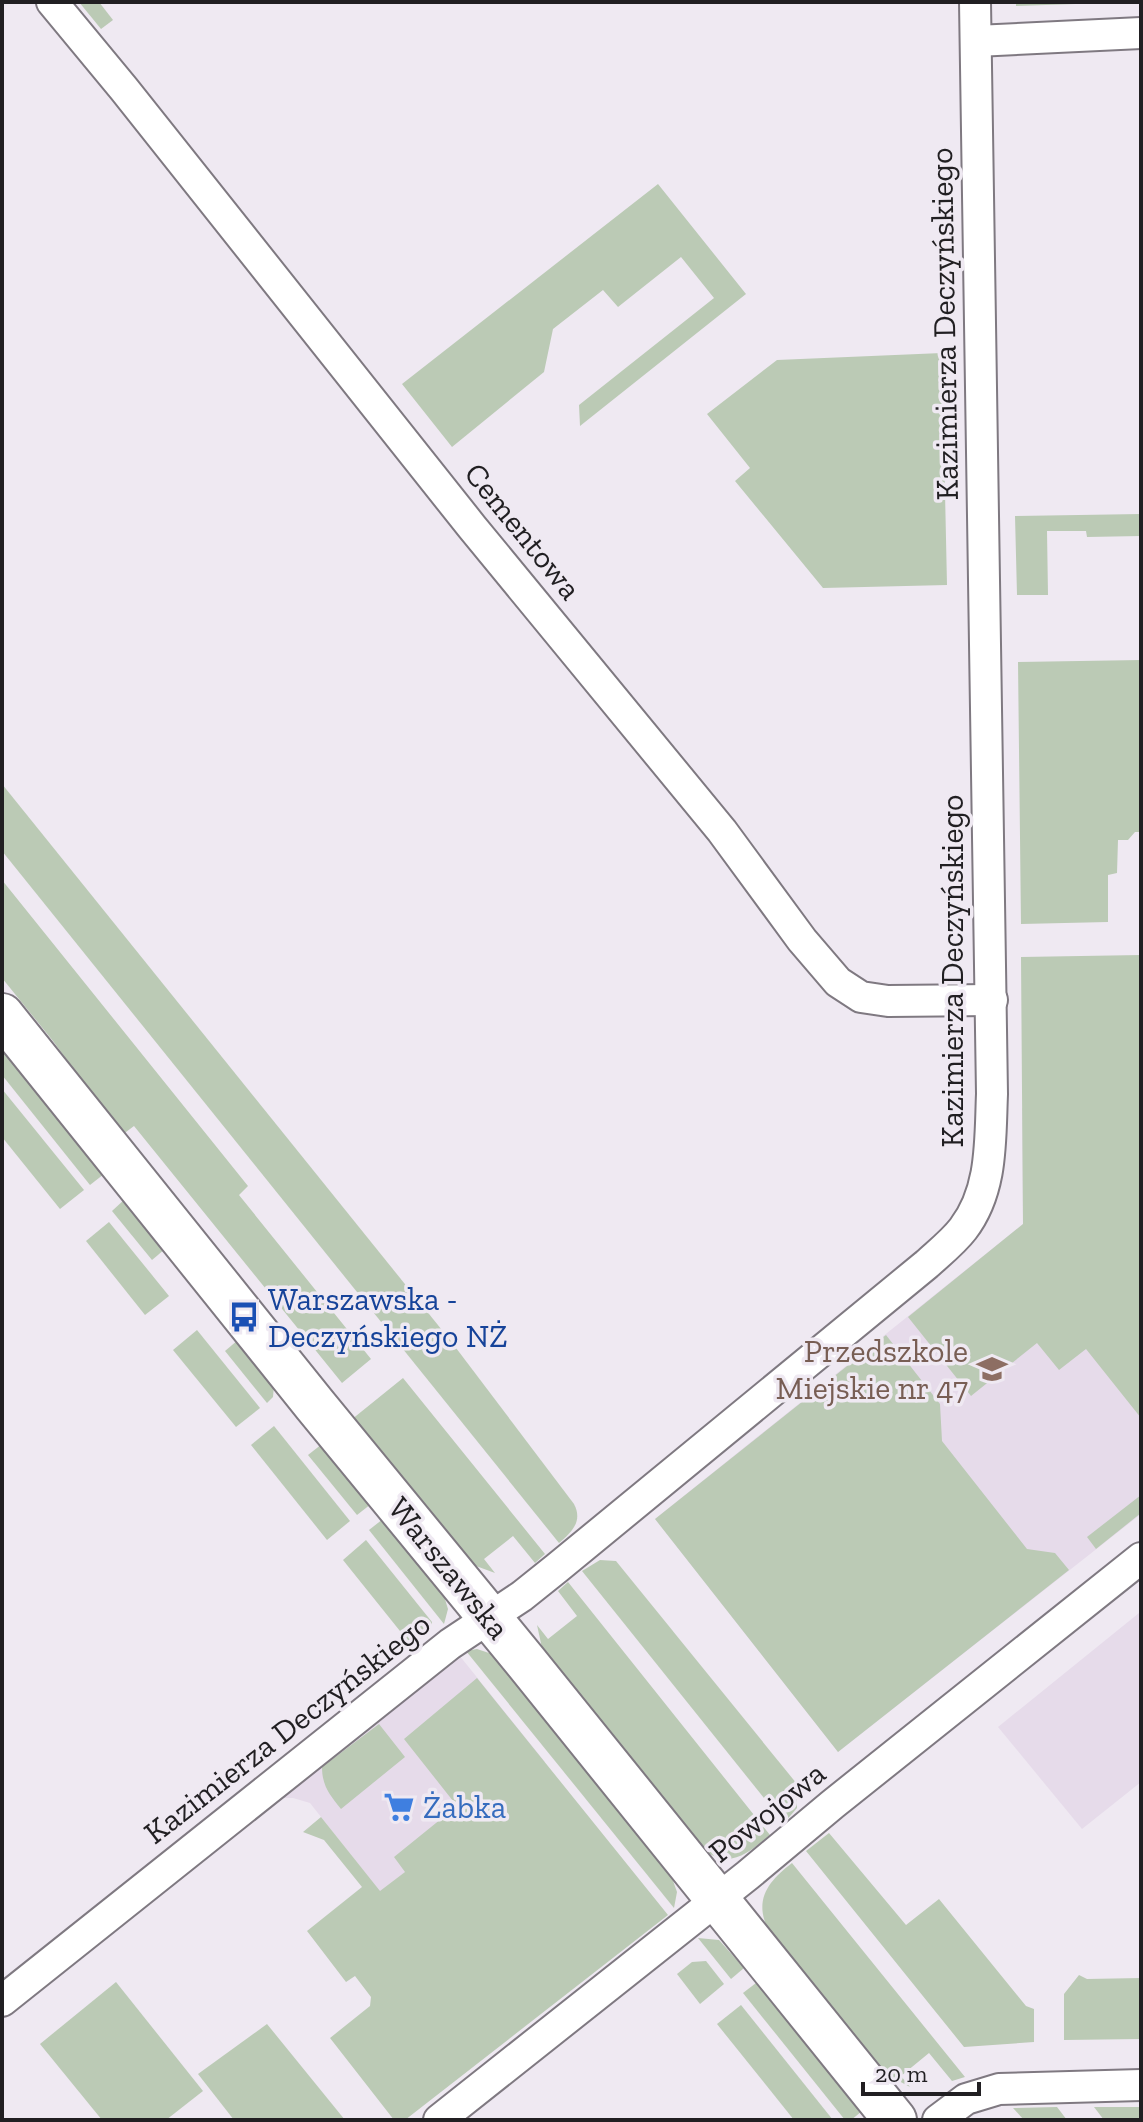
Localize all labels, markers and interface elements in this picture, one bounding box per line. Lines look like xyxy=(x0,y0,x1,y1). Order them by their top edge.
street label: Kazimierza Deczyńskiego xyxy=(922,147,966,501)
street label: Cementowa xyxy=(456,455,590,607)
street label: Kazimierza Deczyńskiego xyxy=(933,795,971,1147)
place label: Warszawska - Deczyńskiego NŻ xyxy=(268,1280,508,1355)
bus stop icon: Warszawska - Deczyńskiego NŻ xyxy=(227,1300,261,1334)
place label: Przedszkole Miejskie nr 47 xyxy=(775,1332,968,1407)
school or university icon: Przedszkole Miejskie nr 47 xyxy=(975,1352,1009,1386)
street label: Warszawska xyxy=(380,1489,518,1647)
street label: Kazimierza Deczyńskiego xyxy=(136,1604,438,1852)
street label: Powojowa xyxy=(701,1754,833,1870)
place label: Żabka xyxy=(423,1788,506,1826)
supermarket icon: Żabka xyxy=(382,1790,416,1824)
scale bar xyxy=(863,2046,979,2096)
text: 20 m xyxy=(875,2059,928,2088)

